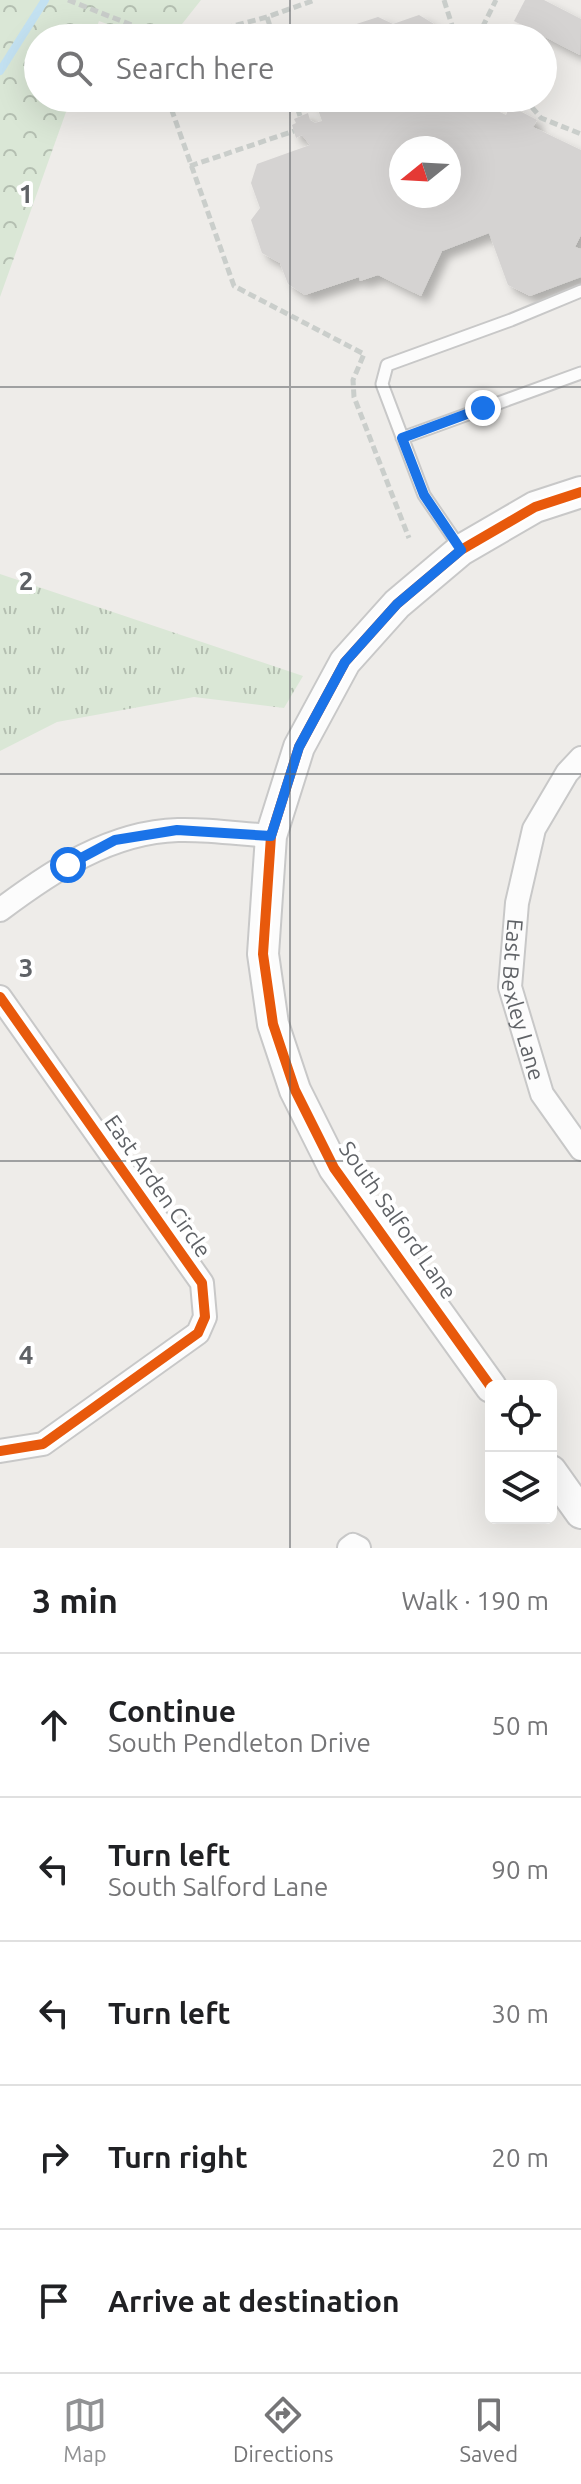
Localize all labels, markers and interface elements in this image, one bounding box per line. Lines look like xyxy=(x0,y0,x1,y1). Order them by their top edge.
search box xyxy=(24,24,557,112)
icon: search xyxy=(52,46,96,90)
text: Search here xyxy=(116,51,275,85)
north arrow xyxy=(389,136,461,208)
text: 1 xyxy=(19,179,33,208)
route end xyxy=(465,390,501,426)
text: 2 xyxy=(19,566,33,595)
route start xyxy=(50,847,86,883)
street label: East Bexley Lane xyxy=(498,918,550,1083)
text: 3 xyxy=(19,953,33,982)
street label: East Arden Circle xyxy=(100,1110,217,1261)
street label: South Salford Lane xyxy=(335,1136,462,1303)
text: 4 xyxy=(19,1340,33,1369)
map controls xyxy=(485,1380,557,1524)
button: locate xyxy=(485,1380,557,1452)
button: layers xyxy=(485,1452,557,1524)
text: 3 min xyxy=(32,1581,118,1619)
text: Walk · 190 m xyxy=(401,1586,549,1615)
text: Continue xyxy=(108,1694,236,1728)
icon: ahead xyxy=(32,1703,76,1747)
text: 50 m xyxy=(491,1711,549,1740)
text: South Pendleton Drive xyxy=(108,1728,371,1757)
text: Turn left xyxy=(108,1838,230,1872)
icon: left xyxy=(32,1847,76,1891)
text: 90 m xyxy=(491,1855,549,1884)
text: South Salford Lane xyxy=(108,1872,328,1901)
icon: left xyxy=(32,1991,76,2035)
text: Turn left xyxy=(108,1996,230,2030)
text: 30 m xyxy=(491,1999,549,2028)
icon: right xyxy=(32,2135,76,2179)
text: Turn right xyxy=(108,2140,248,2174)
text: 20 m xyxy=(491,2143,549,2172)
icon: arrive xyxy=(32,2279,76,2323)
text: Arrive at destination xyxy=(108,2284,400,2318)
tab: Map xyxy=(63,2393,107,2466)
tab: Directions xyxy=(233,2393,334,2466)
tab: Saved xyxy=(459,2393,518,2466)

